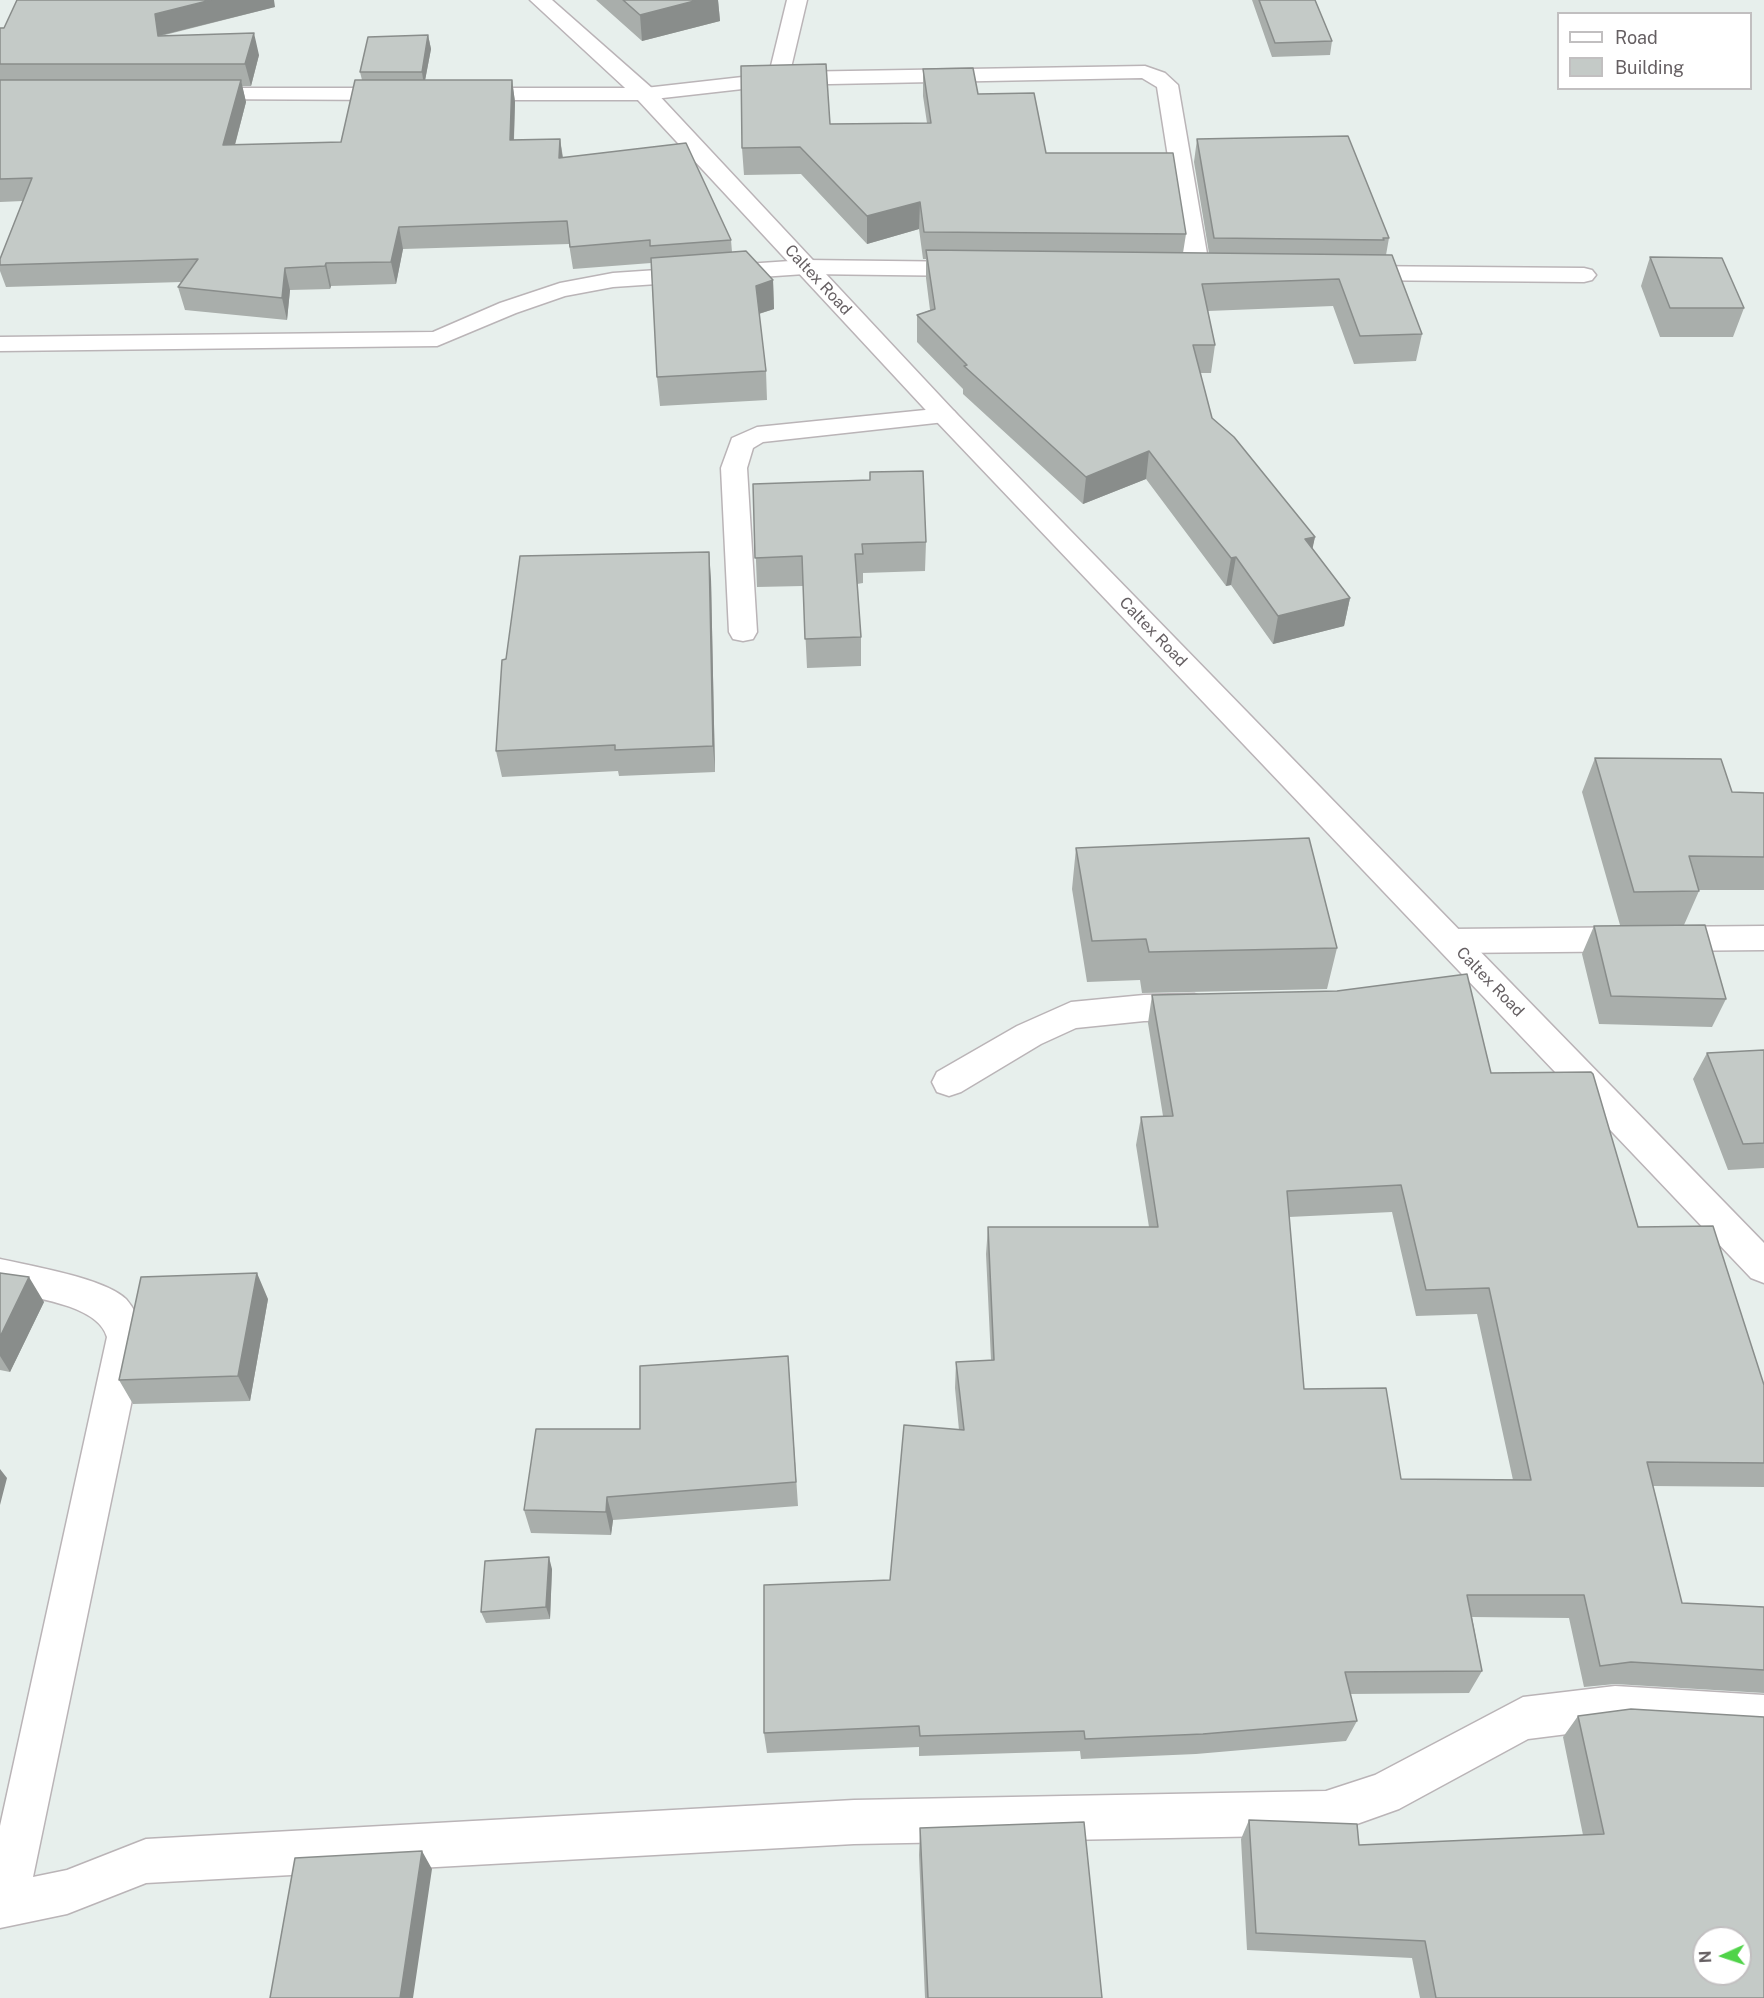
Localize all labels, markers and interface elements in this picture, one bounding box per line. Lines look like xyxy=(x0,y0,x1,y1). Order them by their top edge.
legend xyxy=(1557,12,1752,90)
text: Road xyxy=(1615,27,1658,48)
text: Building xyxy=(1615,57,1684,78)
street label: Caltex Road xyxy=(781,241,855,319)
street label: Caltex Road xyxy=(1115,593,1191,671)
street label: Caltex Road xyxy=(1452,943,1528,1021)
north arrow xyxy=(1692,1926,1752,1986)
text: N xyxy=(1696,1950,1715,1964)

